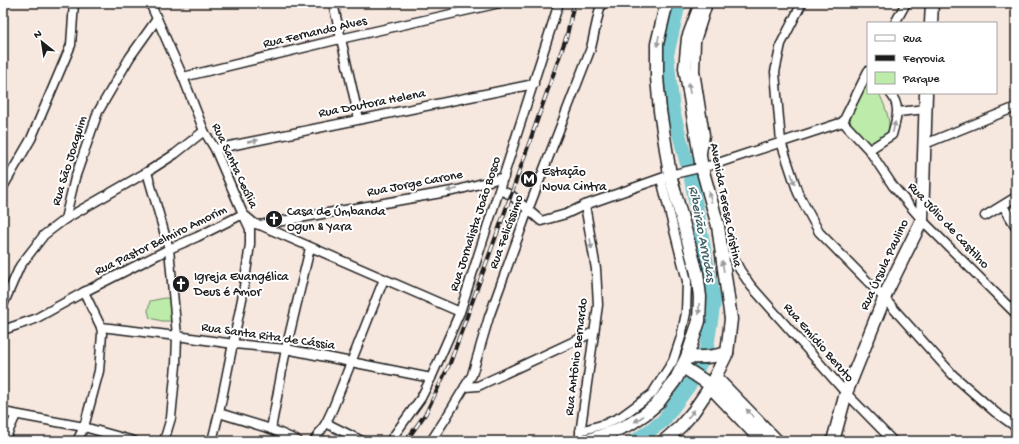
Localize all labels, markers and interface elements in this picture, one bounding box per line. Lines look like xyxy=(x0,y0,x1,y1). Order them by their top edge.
street label: Rua Fernando Alves xyxy=(262,14,369,52)
north arrow xyxy=(22,22,62,62)
legend xyxy=(867,22,997,94)
text: N xyxy=(32,28,44,42)
text: Rua xyxy=(903,33,922,47)
one-way arrow xyxy=(655,35,661,47)
text: Ferrovia xyxy=(902,53,945,67)
text: Parque xyxy=(902,73,940,87)
one-way arrow xyxy=(685,82,691,94)
street label: Rua Doutora Helena xyxy=(317,86,427,122)
street label: Rua São Joaquim xyxy=(49,114,91,208)
street label: Rua Santa Cecília xyxy=(208,121,261,212)
one-way arrow xyxy=(892,121,898,133)
one-way arrow xyxy=(247,137,260,143)
street label: Avenida Teresa Cristina xyxy=(706,142,745,269)
street label: Rua Jornalista João Bosco xyxy=(447,154,505,293)
place label: Estação Nova Cintra xyxy=(542,165,607,195)
street label: Rua Jorge Carone xyxy=(366,167,464,201)
metro station icon: Estação Nova Cintra xyxy=(519,169,539,189)
one-way arrow xyxy=(790,174,796,186)
street label: Rua Júlio de Castilho xyxy=(904,180,992,273)
water label: Ribeirão Arrudas xyxy=(683,185,719,285)
one-way arrow xyxy=(446,188,458,194)
one-way arrow xyxy=(707,191,713,203)
street label: Rua Felicíssimo xyxy=(487,193,527,271)
street label: Rua Pastor Belmiro Amorim xyxy=(93,202,229,280)
place label: Casa de Úmbanda Ogun & Yara xyxy=(287,205,386,235)
church icon: Casa de Úmbanda Ogun & Yara xyxy=(264,209,284,229)
street label: Rua Úrsula Paulino xyxy=(857,217,913,313)
one-way arrow xyxy=(589,238,595,250)
one-way arrow xyxy=(720,260,726,272)
place label: Igreja Evangélica Deus é Amor xyxy=(193,270,289,300)
church icon: Igreja Evangélica Deus é Amor xyxy=(171,274,191,294)
street label: Rua Antônio Bernardo xyxy=(562,297,592,417)
street label: Rua Emídio Beruto xyxy=(780,300,857,386)
one-way arrow xyxy=(696,303,703,315)
street label: Rua Santa Rita de Cássia xyxy=(200,320,337,354)
one-way arrow xyxy=(687,408,696,419)
one-way arrow xyxy=(745,408,755,418)
one-way arrow xyxy=(633,415,644,423)

